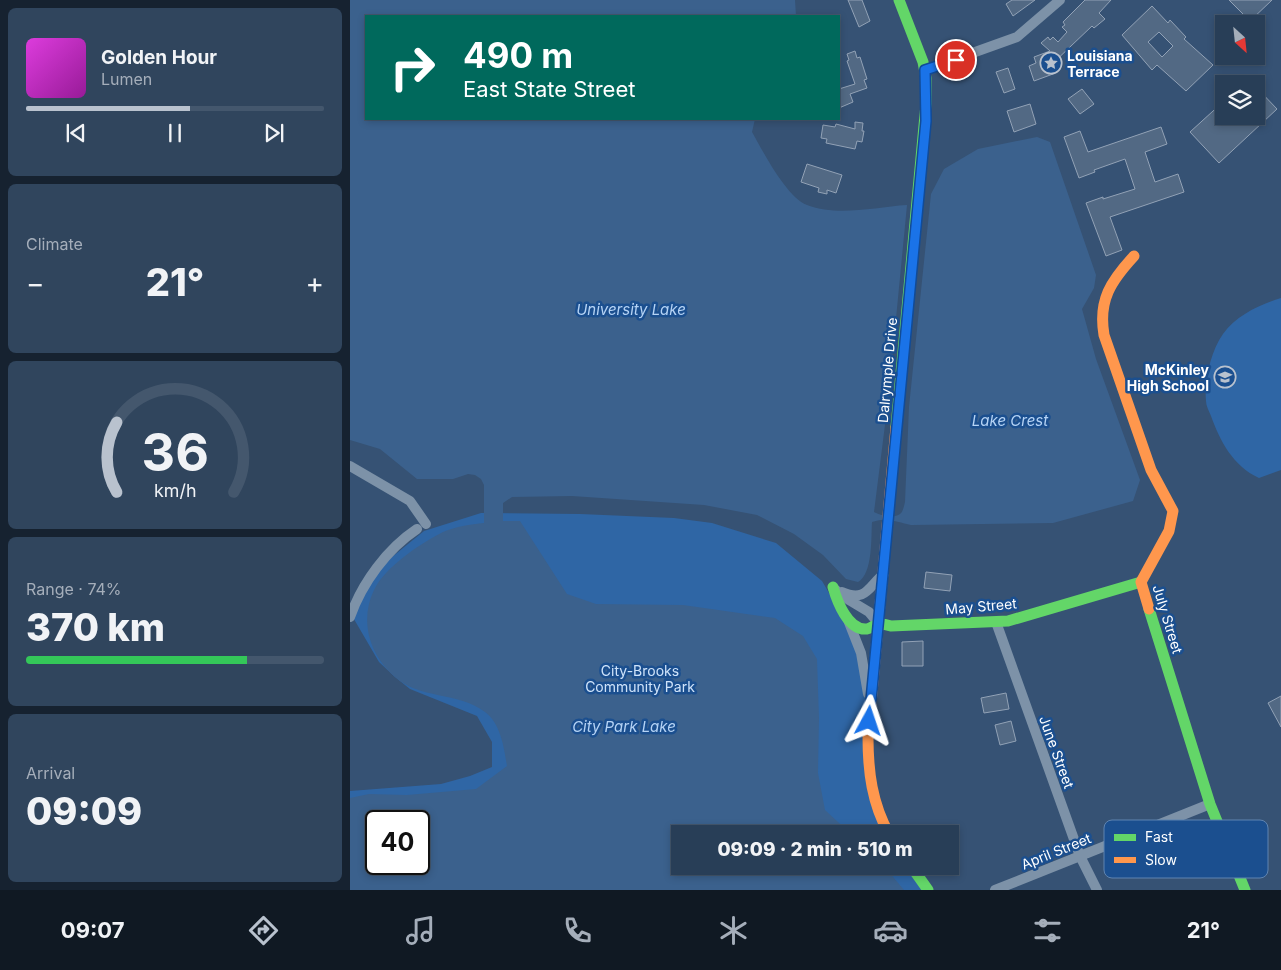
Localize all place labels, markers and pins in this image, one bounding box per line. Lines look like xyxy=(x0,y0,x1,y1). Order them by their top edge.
pin xyxy=(935,39,977,81)
place label: Louisiana Terrace xyxy=(1067,47,1133,80)
place icon: Louisiana Terrace xyxy=(1039,51,1063,75)
place label: McKinley High School xyxy=(1127,361,1210,394)
school or university icon: McKinley High School xyxy=(1213,365,1237,389)

